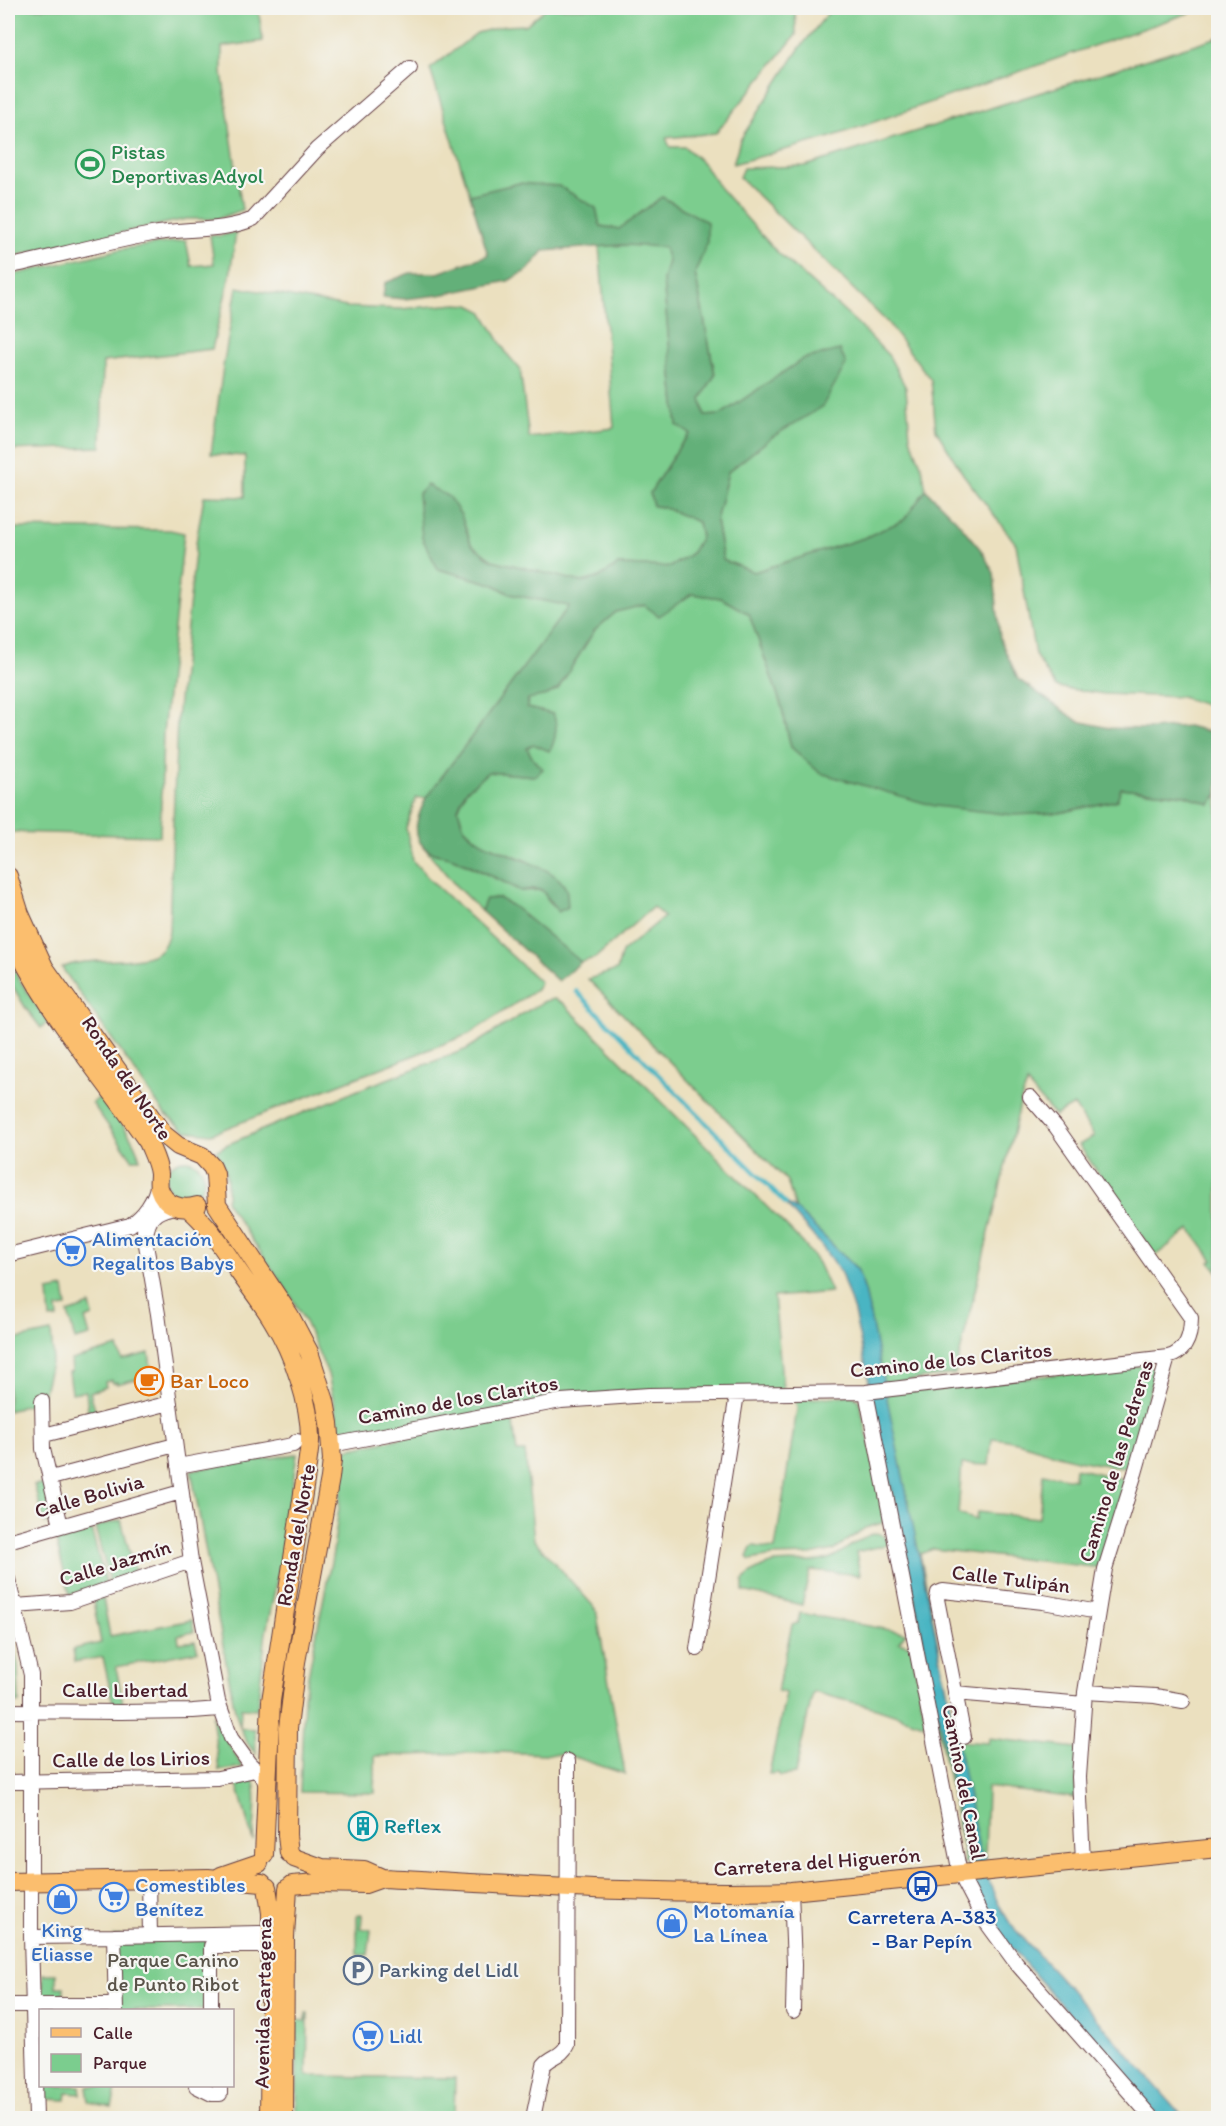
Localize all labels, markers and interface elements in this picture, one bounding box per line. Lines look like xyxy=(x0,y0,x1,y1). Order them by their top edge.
place label: Pistas Deportivas Adyol xyxy=(111,139,264,188)
sports icon: Pistas Deportivas Adyol xyxy=(74,148,106,180)
street label: Ronda del Norte xyxy=(77,1011,178,1145)
place label: Alimentación Regalitos Babys xyxy=(92,1226,234,1275)
supermarket icon: Alimentación Regalitos Babys xyxy=(55,1235,87,1267)
street label: Camino de los Claritos xyxy=(849,1336,1053,1383)
street label: Camino de las Pedreras xyxy=(1073,1357,1158,1565)
cafe icon: Bar Loco xyxy=(133,1365,165,1397)
place label: Bar Loco xyxy=(170,1368,249,1393)
street label: Camino de los Claritos xyxy=(356,1370,560,1429)
street label: Ronda del Norte xyxy=(271,1462,320,1608)
street label: Calle Bolivia xyxy=(31,1468,146,1523)
street label: Calle Jazmín xyxy=(56,1534,174,1591)
street label: Calle Tulipán xyxy=(950,1559,1072,1598)
street label: Calle Libertad xyxy=(62,1677,189,1702)
street label: Camino del Canal xyxy=(937,1702,992,1862)
street label: Calle de los Lirios xyxy=(52,1745,210,1772)
building icon: Reflex xyxy=(347,1810,379,1842)
place label: Reflex xyxy=(384,1813,441,1838)
street label: Carretera del Higuerón xyxy=(713,1842,921,1881)
bus stop icon: Carretera A-383 - Bar Pepín xyxy=(906,1870,938,1902)
place label: Comestibles Benítez xyxy=(135,1872,246,1921)
supermarket icon: Comestibles Benítez xyxy=(98,1881,130,1913)
shop icon: King Eliasse xyxy=(46,1883,78,1915)
place label: Motomanía La Línea xyxy=(693,1898,795,1947)
place label: Carretera A-383 - Bar Pepín xyxy=(848,1904,996,1953)
shop icon: Motomanía La Línea xyxy=(656,1907,688,1939)
place label: King Eliasse xyxy=(31,1917,93,1966)
street label: Avenida Cartagena xyxy=(249,1917,276,2089)
park label: Parque Canino de Punto Ribot xyxy=(107,1947,239,1996)
parking icon: Parking del Lidl xyxy=(342,1954,374,1986)
place label: Parking del Lidl xyxy=(379,1957,519,1982)
legend xyxy=(39,2009,234,2087)
supermarket icon: Lidl xyxy=(352,2020,384,2052)
text: Calle xyxy=(93,2022,133,2044)
place label: Lidl xyxy=(389,2023,423,2048)
text: Parque xyxy=(93,2052,147,2074)

